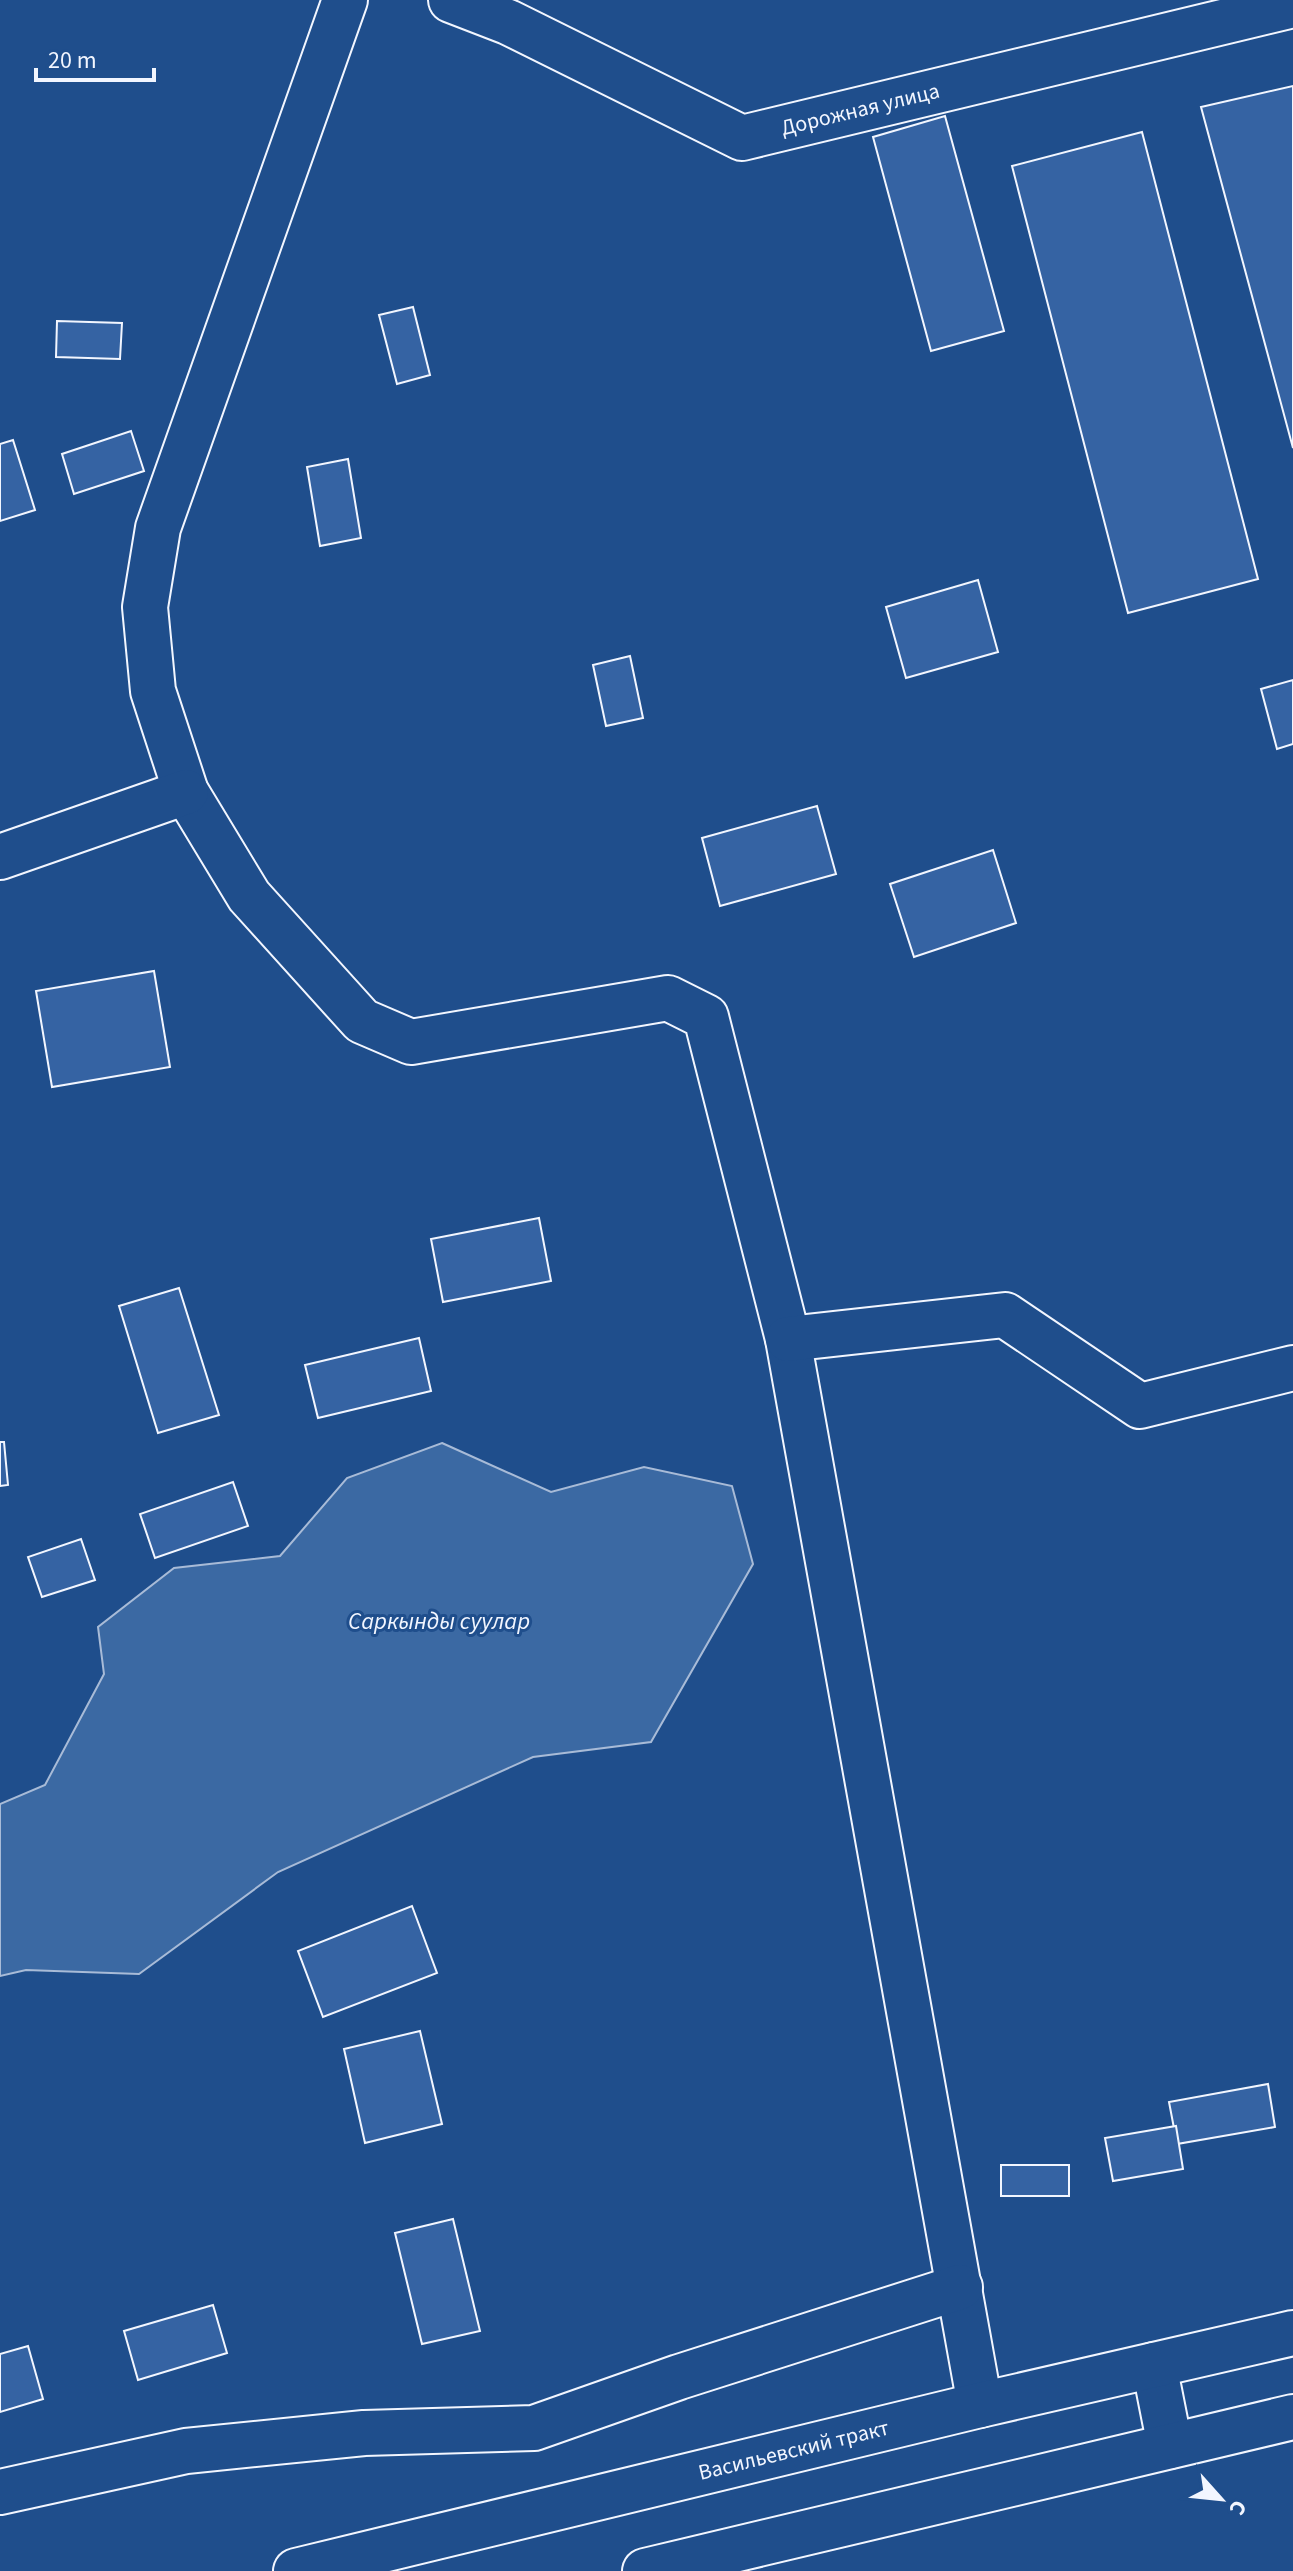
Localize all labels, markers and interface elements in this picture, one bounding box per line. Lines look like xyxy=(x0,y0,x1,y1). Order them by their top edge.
scale bar xyxy=(36,32,154,82)
text: 20 m xyxy=(48,43,97,78)
street label: Дорожная улица xyxy=(778,75,943,144)
water label: Саркынды суулар xyxy=(348,1604,530,1639)
street label: Васильевский тракт xyxy=(695,2412,892,2489)
north arrow xyxy=(1181,2459,1261,2539)
text: С xyxy=(1221,2495,1255,2521)

